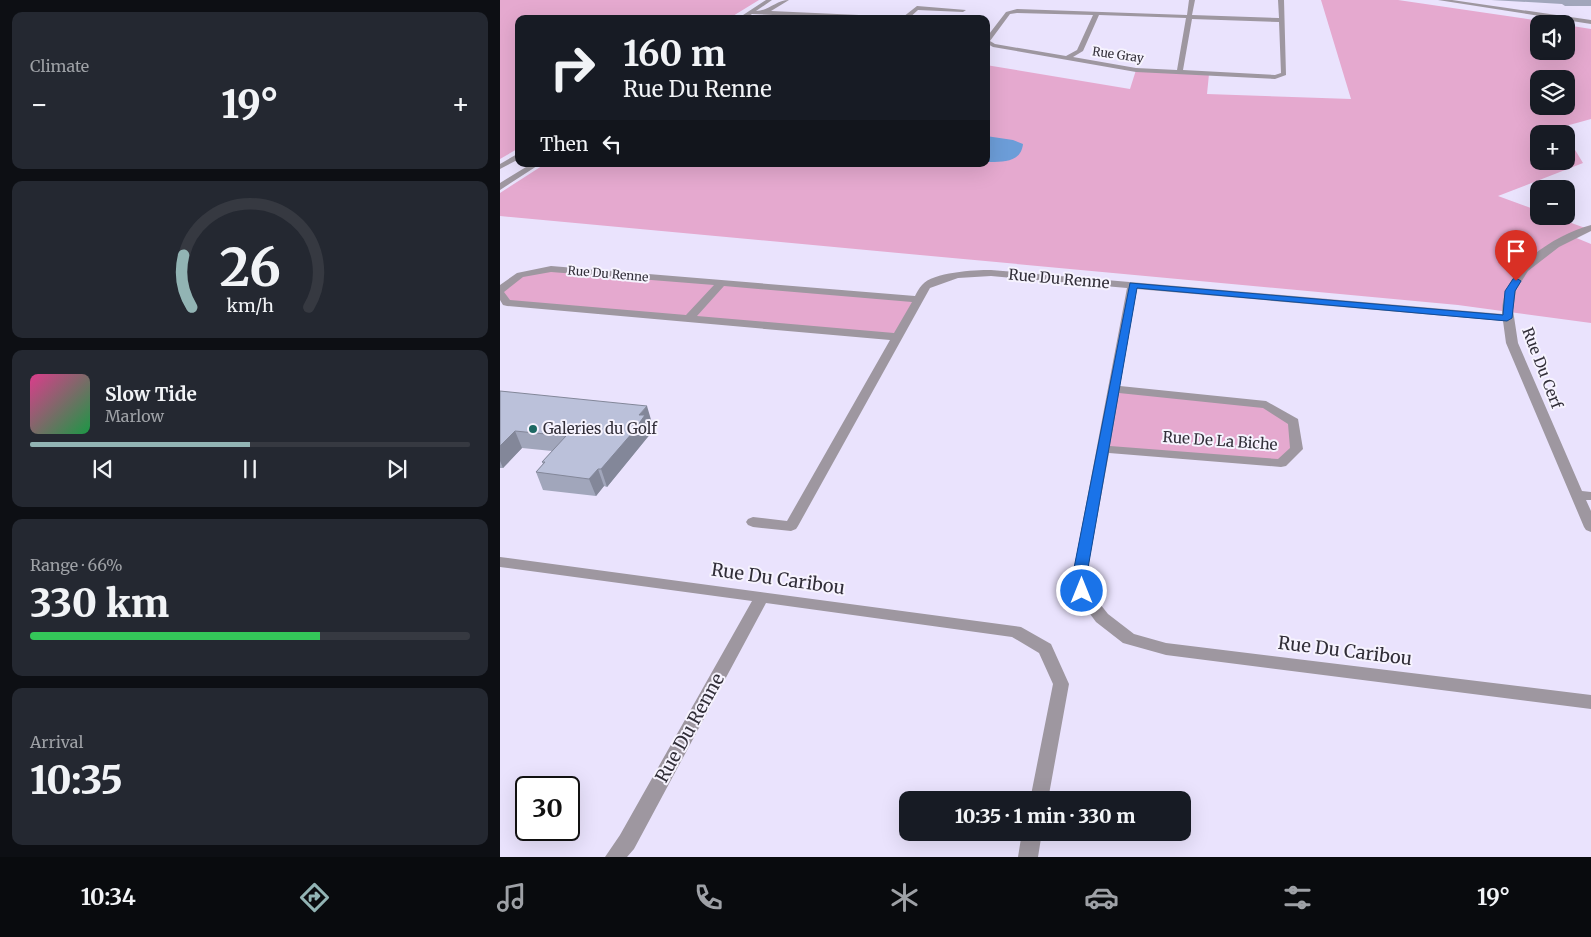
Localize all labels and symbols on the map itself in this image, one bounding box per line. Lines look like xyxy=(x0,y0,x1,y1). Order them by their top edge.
street label: Rue Gray xyxy=(1091,43,1145,66)
pin xyxy=(1495,230,1537,281)
street label: Rue Du Renne xyxy=(567,262,649,285)
street label: Rue Du Renne xyxy=(1008,265,1111,292)
street label: Rue Du Cerf xyxy=(1518,325,1567,412)
place label: Galeries du Golf xyxy=(543,419,658,438)
marker: Galeries du Golf xyxy=(527,423,539,435)
street label: Rue De La Biche xyxy=(1162,427,1278,454)
street label: Rue Du Caribou xyxy=(710,558,846,599)
position arrow xyxy=(1055,564,1107,616)
street label: Rue Du Caribou xyxy=(1277,631,1413,670)
street label: Rue Du Renne xyxy=(650,669,729,787)
speed limit sign: 30 xyxy=(515,776,580,841)

